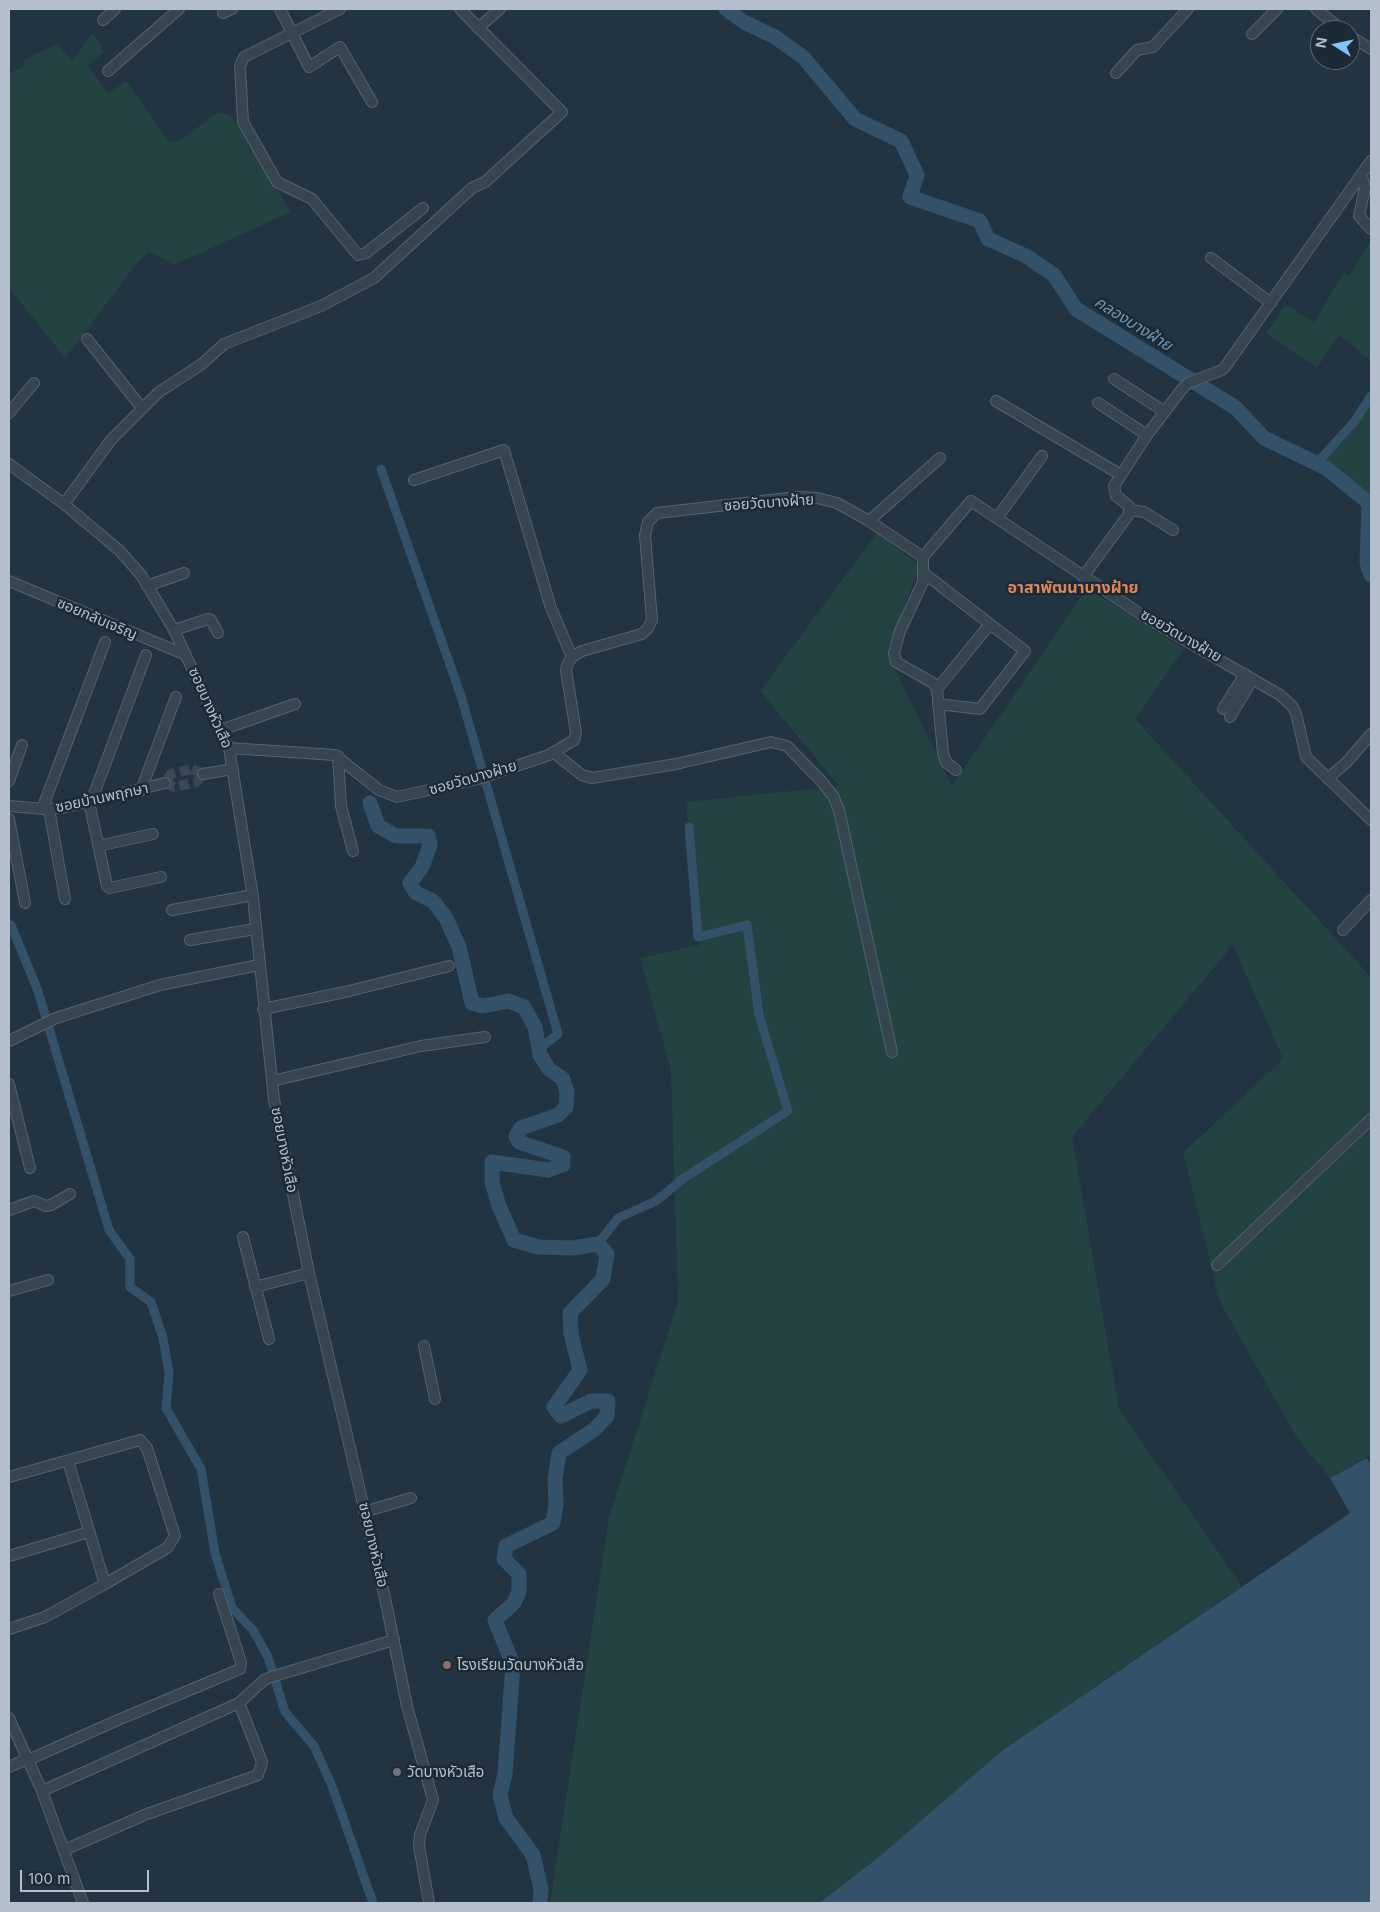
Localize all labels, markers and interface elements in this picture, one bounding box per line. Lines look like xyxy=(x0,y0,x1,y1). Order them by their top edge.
north arrow xyxy=(1310,20,1360,70)
text: N xyxy=(1311,36,1330,49)
water label: คลองบางฝ้าย xyxy=(1091,293,1175,355)
street label: ซอยวัดบางฝ้าย xyxy=(723,491,815,515)
district label: อาสาพัฒนาบางฝ้าย xyxy=(1007,578,1139,598)
street label: ซอยกลับเจริญ xyxy=(54,594,140,644)
street label: ซอยวัดบางฝ้าย xyxy=(1137,606,1225,666)
street label: ซอยบางหัวเสือ xyxy=(184,665,236,751)
street label: ซอยวัดบางฝ้าย xyxy=(427,757,519,799)
street label: ซอยบ้านพฤกษา xyxy=(54,779,150,817)
street label: ซอยบางหัวเสือ xyxy=(267,1106,301,1194)
street label: ซอยบางหัวเสือ xyxy=(354,1501,392,1589)
place label: โรงเรียนวัดบางหัวเสือ xyxy=(457,1656,584,1674)
marker: โรงเรียนวัดบางหัวเสือ xyxy=(441,1659,453,1671)
place label: วัดบางหัวเสือ xyxy=(407,1763,484,1781)
marker: วัดบางหัวเสือ xyxy=(391,1766,403,1778)
scale bar xyxy=(22,1860,151,1892)
text: 100 m xyxy=(28,1869,70,1888)

